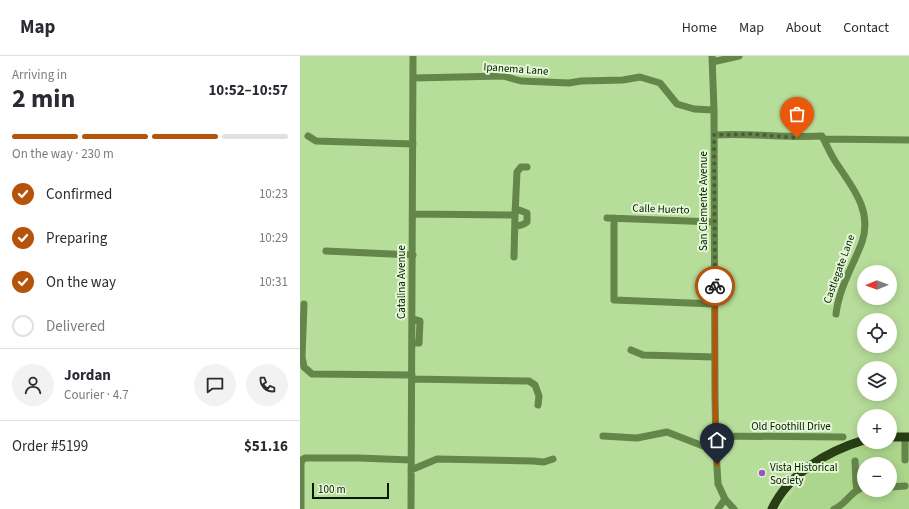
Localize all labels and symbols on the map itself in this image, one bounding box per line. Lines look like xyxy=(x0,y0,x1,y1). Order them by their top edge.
street label: Ipanema Lane xyxy=(483,59,550,79)
pin xyxy=(780,97,814,138)
street label: San Clemente Avenue xyxy=(696,151,711,251)
street label: Calle Huerto xyxy=(632,201,690,217)
street label: Castlegate Lane xyxy=(820,232,859,306)
street label: Catalina Avenue xyxy=(394,245,409,319)
north arrow xyxy=(857,265,897,305)
courier xyxy=(695,266,735,306)
street label: Old Foothill Drive xyxy=(751,419,831,434)
pin xyxy=(700,423,734,464)
place label: Vista Historical Society xyxy=(770,460,838,488)
marker: Vista Historical Society xyxy=(757,468,767,478)
scale bar xyxy=(312,481,389,500)

